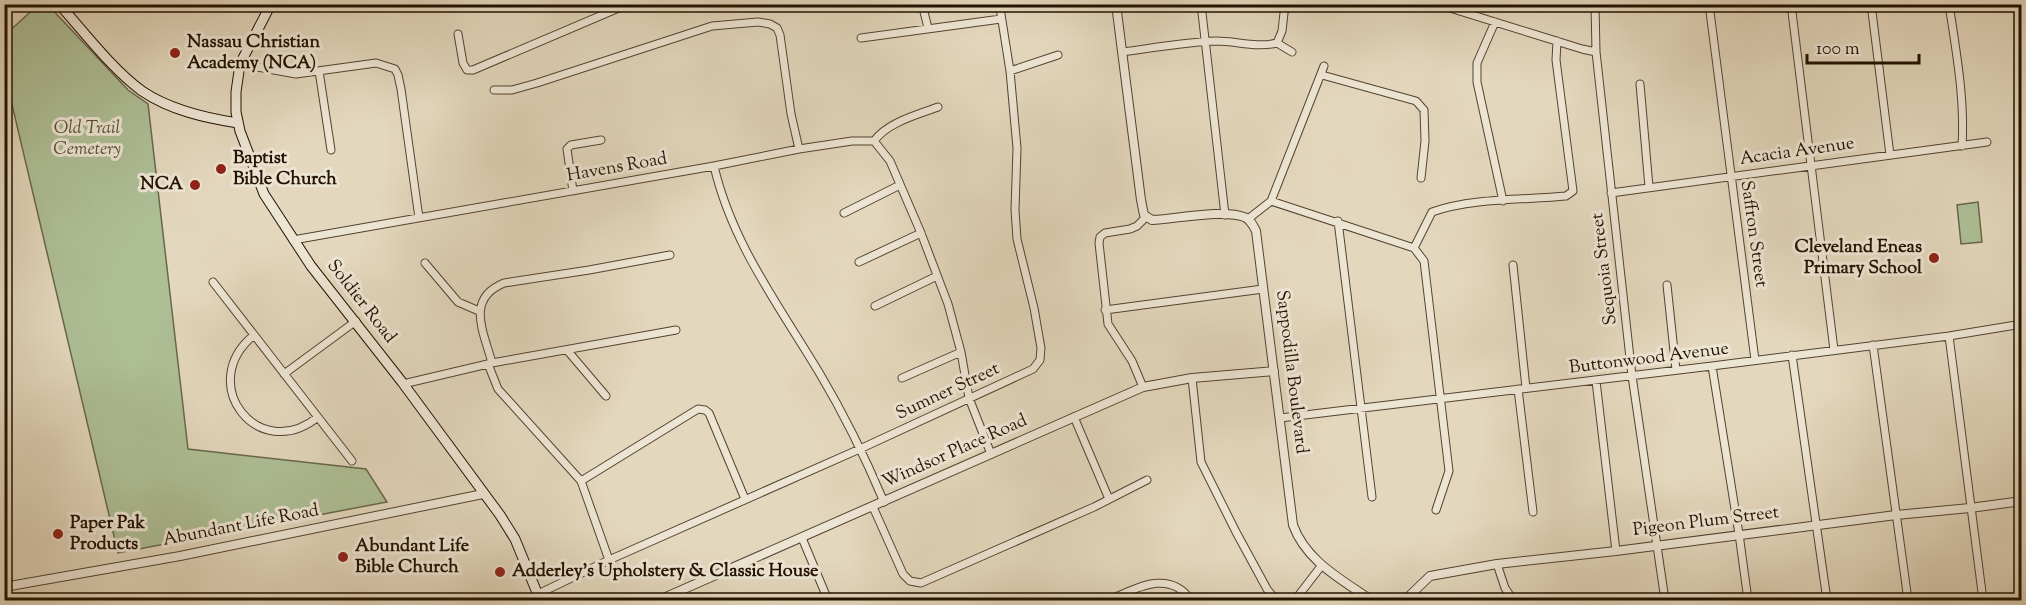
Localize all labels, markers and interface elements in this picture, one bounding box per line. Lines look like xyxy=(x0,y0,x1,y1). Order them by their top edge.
scale bar xyxy=(1807,27,1920,65)
place label: Nassau Christian Academy (NCA) xyxy=(187,30,320,77)
text: 100 m xyxy=(1816,37,1860,63)
marker: Nassau Christian Academy (NCA) xyxy=(168,46,182,60)
park label: Old Trail Cemetery xyxy=(53,116,121,163)
street label: Acacia Avenue xyxy=(1738,131,1856,173)
place label: Baptist Bible Church xyxy=(233,146,337,193)
street label: Havens Road xyxy=(565,146,669,190)
marker: Baptist Bible Church xyxy=(214,162,228,176)
place label: NCA xyxy=(140,172,183,198)
marker: NCA xyxy=(188,178,202,192)
street label: Saffron Street xyxy=(1733,179,1773,289)
street label: Sequoia Street xyxy=(1585,211,1625,327)
place label: Cleveland Eneas Primary School xyxy=(1794,235,1923,282)
marker: Cleveland Eneas Primary School xyxy=(1927,251,1941,265)
street label: Soldier Road xyxy=(320,255,402,349)
street label: Sappodilla Boulevard xyxy=(1268,289,1314,455)
street label: Buttonwood Avenue xyxy=(1568,336,1730,382)
street label: Sumner Street xyxy=(892,357,1004,427)
street label: Windsor Place Road xyxy=(878,408,1032,496)
street label: Abundant Life Road xyxy=(161,498,321,554)
street label: Pigeon Plum Street xyxy=(1632,500,1780,544)
place label: Paper Pak Products xyxy=(70,511,145,558)
marker: Paper Pak Products xyxy=(51,527,65,541)
place label: Abundant Life Bible Church xyxy=(355,534,470,581)
marker: Abundant Life Bible Church xyxy=(336,550,350,564)
place label: Adderley's Upholstery & Classic House xyxy=(512,559,819,585)
marker: Adderley's Upholstery & Classic House xyxy=(493,565,507,579)

